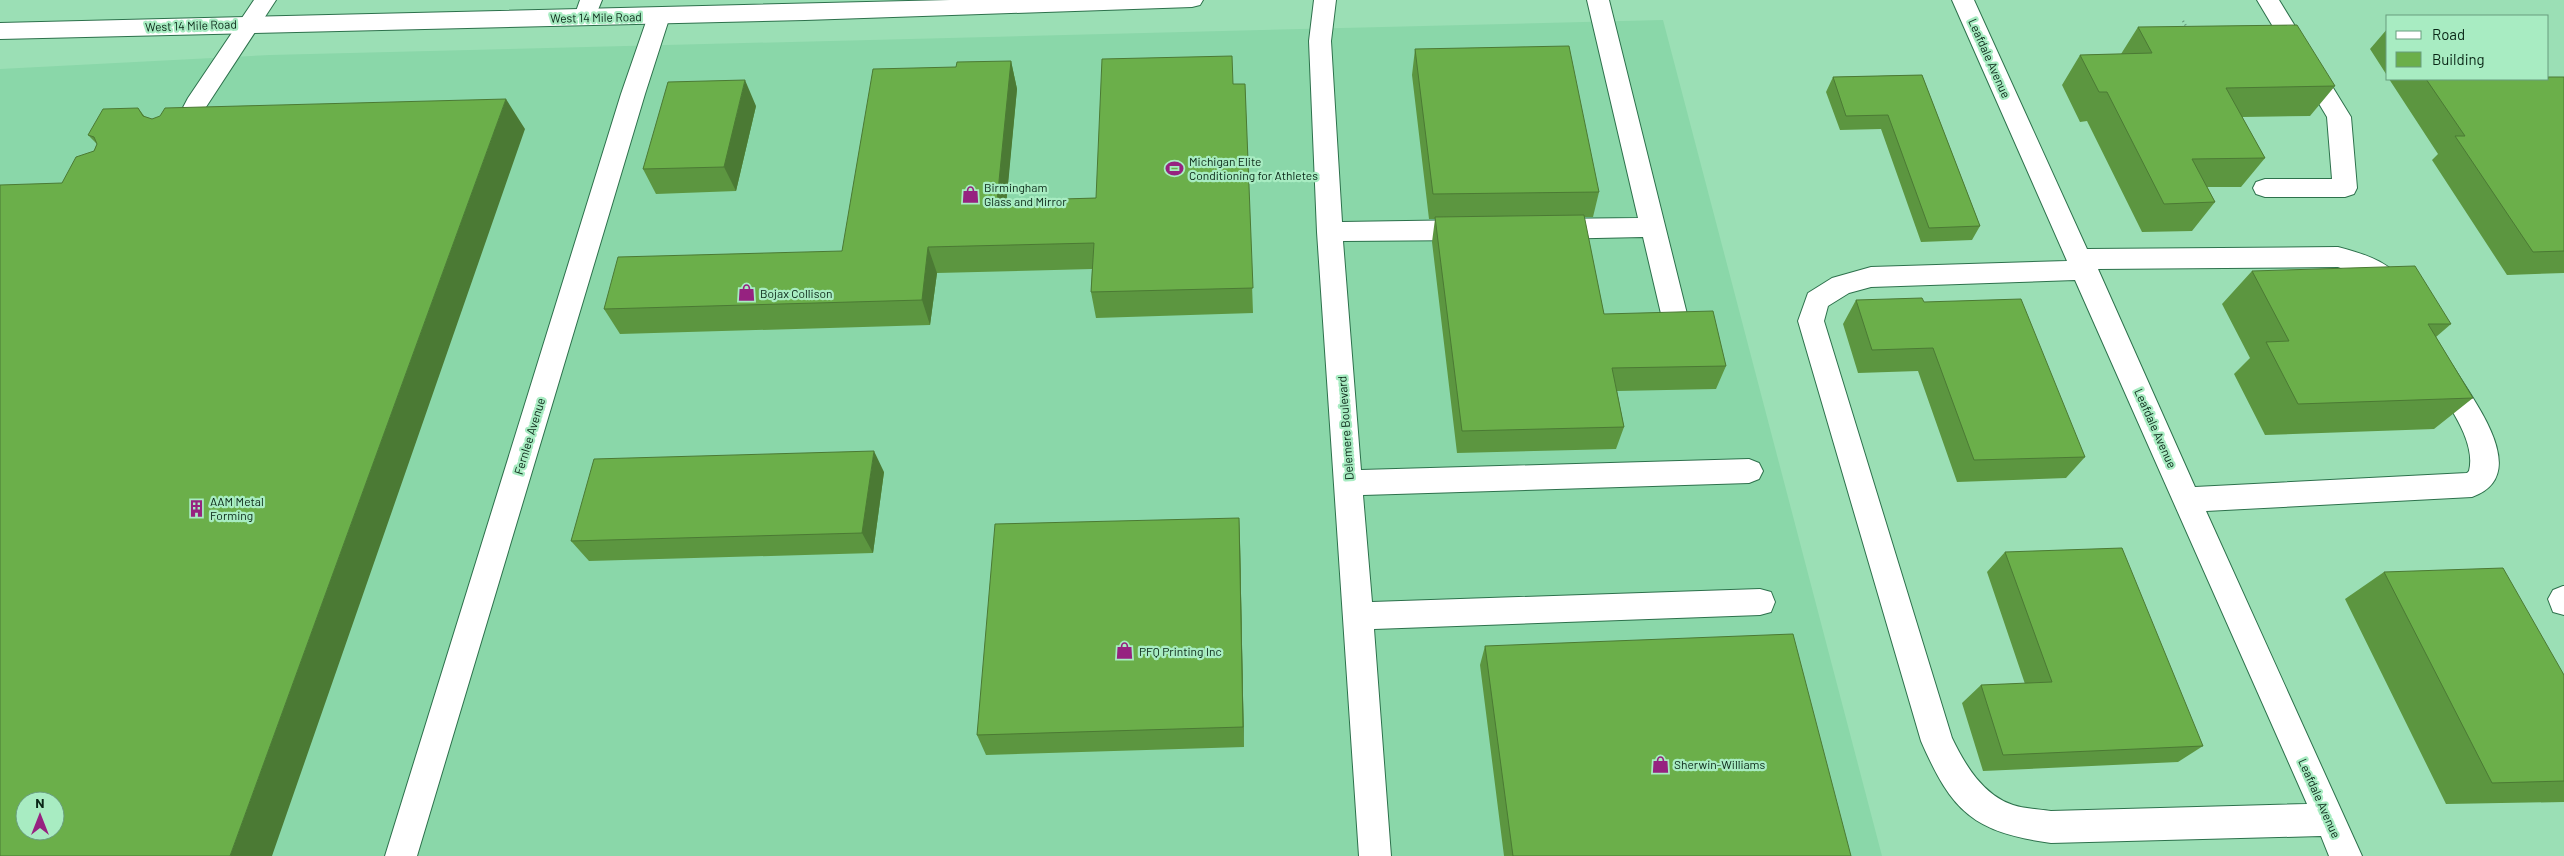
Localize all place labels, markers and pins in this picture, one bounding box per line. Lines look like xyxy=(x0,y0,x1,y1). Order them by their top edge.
place label: Michigan Elite Conditioning for Athletes xyxy=(1189,154,1318,182)
sports icon: Michigan Elite Conditioning for Athletes xyxy=(1165,158,1185,178)
place label: Birmingham Glass and Mirror xyxy=(984,180,1067,208)
shop icon: Birmingham Glass and Mirror xyxy=(960,184,980,204)
shop icon: Bojax Collison xyxy=(736,283,756,303)
place label: Bojax Collison xyxy=(760,286,832,300)
place label: AAM Metal Forming xyxy=(210,494,264,522)
building icon: AAM Metal Forming xyxy=(186,498,206,518)
shop icon: PFQ Printing Inc xyxy=(1115,641,1135,661)
place label: PFQ Printing Inc xyxy=(1139,644,1222,658)
shop icon: Sherwin-Williams xyxy=(1650,754,1670,774)
place label: Sherwin-Williams xyxy=(1674,757,1766,771)

